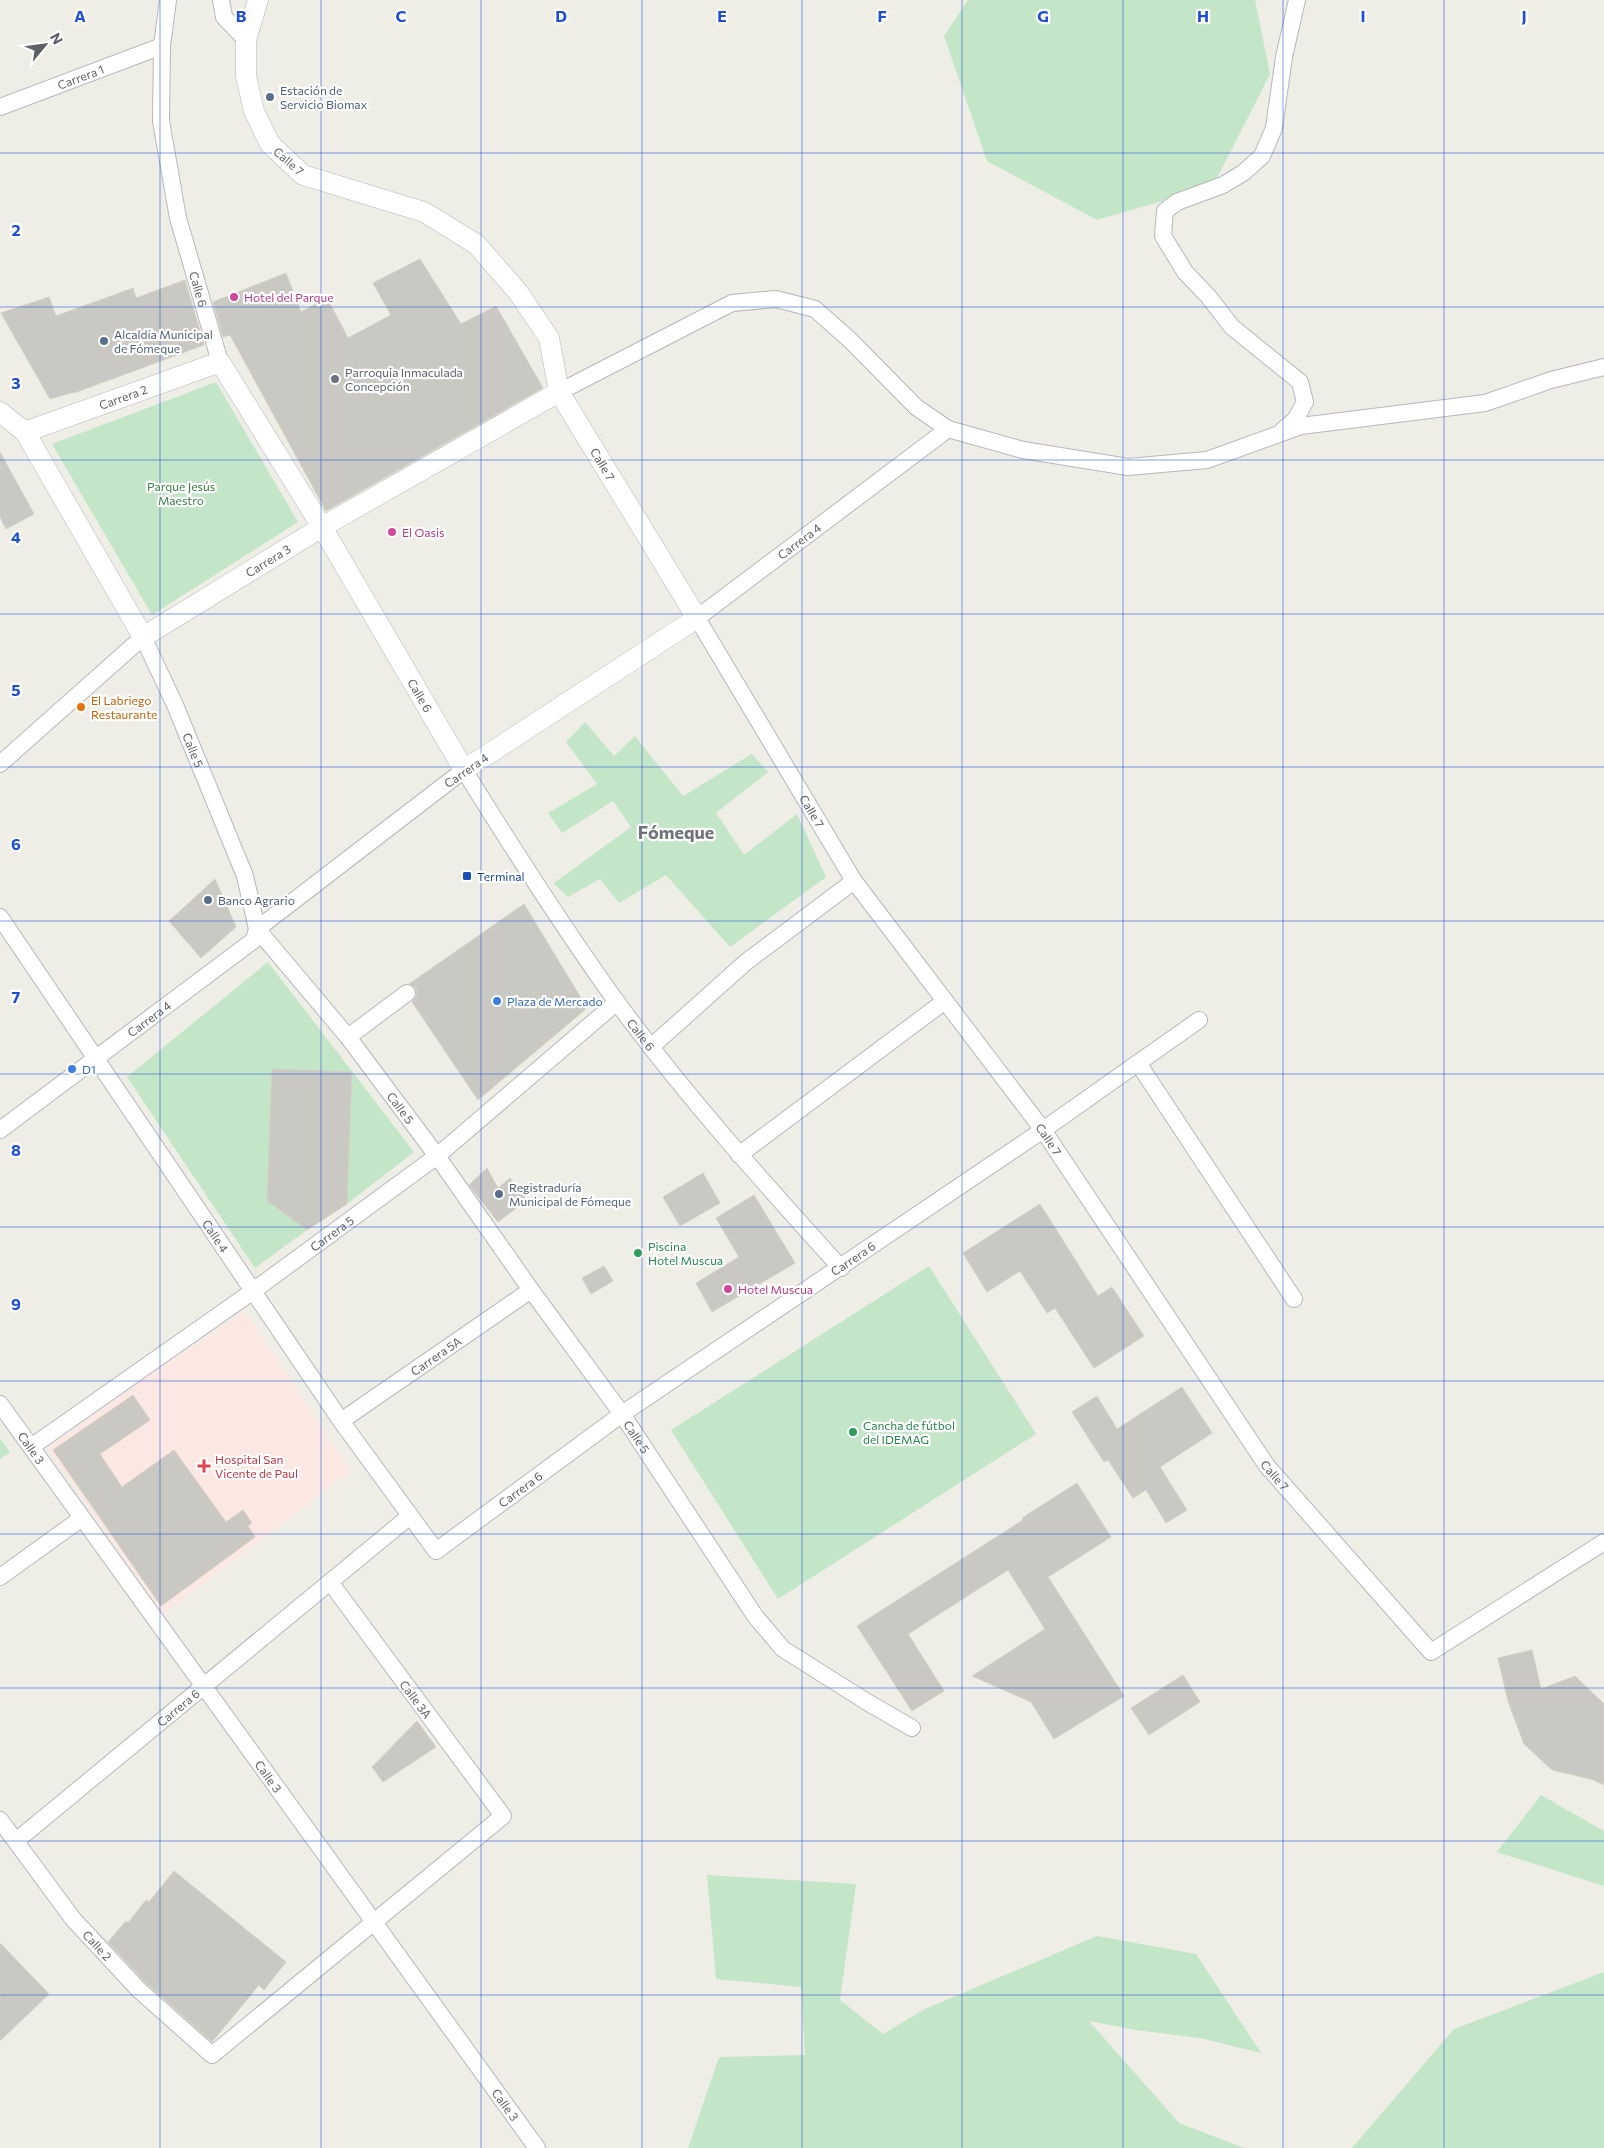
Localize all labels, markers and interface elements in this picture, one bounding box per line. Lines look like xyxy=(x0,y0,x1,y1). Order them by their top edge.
text: A xyxy=(74,6,86,25)
text: B xyxy=(236,6,247,25)
text: C xyxy=(396,6,407,25)
text: D xyxy=(555,6,567,25)
text: E xyxy=(717,6,727,25)
text: F xyxy=(877,6,887,25)
text: G xyxy=(1037,6,1049,25)
text: H xyxy=(1197,6,1209,25)
text: I xyxy=(1360,6,1366,25)
text: J xyxy=(1521,6,1527,25)
north arrow xyxy=(20,20,70,70)
text: N xyxy=(47,30,67,47)
street label: Carrera 1 xyxy=(55,62,106,92)
place label: Estación de Servicio Biomax xyxy=(280,83,368,111)
marker: Estación de Servicio Biomax xyxy=(264,91,276,103)
street label: Calle 7 xyxy=(271,144,307,178)
text: 2 xyxy=(11,220,21,239)
street label: Calle 6 xyxy=(187,270,211,309)
place label: Hotel del Parque xyxy=(244,290,334,304)
marker: Hotel del Parque xyxy=(228,291,240,303)
place label: Alcaldía Municipal de Fómeque xyxy=(114,327,213,355)
marker: Alcaldía Municipal de Fómeque xyxy=(98,335,110,347)
place label: Parroquia Inmaculada Concepción xyxy=(345,365,463,393)
text: 3 xyxy=(11,373,21,392)
marker: Parroquia Inmaculada Concepción xyxy=(329,373,341,385)
street label: Carrera 2 xyxy=(97,382,149,412)
street label: Calle 7 xyxy=(588,445,618,483)
park label: Parque Jesús Maestro xyxy=(147,479,215,507)
street label: Carrera 4 xyxy=(775,520,823,562)
place label: El Oasis xyxy=(402,525,445,539)
marker: El Oasis xyxy=(386,526,398,538)
text: 4 xyxy=(11,527,21,546)
street label: Carrera 3 xyxy=(243,541,293,579)
street label: Calle 6 xyxy=(405,676,436,715)
text: 5 xyxy=(11,680,21,699)
place label: El Labriego Restaurante xyxy=(91,693,157,721)
marker: El Labriego Restaurante xyxy=(75,701,87,713)
street label: Calle 5 xyxy=(180,731,207,769)
street label: Carrera 4 xyxy=(441,750,491,790)
street label: Calle 7 xyxy=(797,792,827,830)
district label: Fómeque xyxy=(638,821,714,843)
text: 6 xyxy=(11,834,21,853)
place label: Terminal xyxy=(477,869,525,883)
marker: Terminal xyxy=(461,870,473,882)
place label: Banco Agrario xyxy=(218,893,295,907)
marker: Banco Agrario xyxy=(202,894,214,906)
text: 7 xyxy=(12,987,21,1006)
place label: Plaza de Mercado xyxy=(507,994,603,1008)
marker: Plaza de Mercado xyxy=(491,995,503,1007)
street label: Carrera 4 xyxy=(124,998,173,1039)
street label: Calle 6 xyxy=(624,1016,658,1053)
place label: D1 xyxy=(82,1062,96,1076)
marker: D1 xyxy=(66,1063,78,1075)
street label: Calle 5 xyxy=(384,1089,417,1126)
street label: Calle 7 xyxy=(1033,1120,1065,1158)
text: 8 xyxy=(11,1140,21,1159)
place label: Registraduría Municipal de Fómeque xyxy=(509,1180,631,1208)
marker: Registraduría Municipal de Fómeque xyxy=(493,1188,505,1200)
street label: Carrera 5 xyxy=(307,1213,356,1254)
street label: Calle 4 xyxy=(200,1217,232,1255)
street label: Carrera 6 xyxy=(828,1238,878,1278)
place label: Piscina Hotel Muscua xyxy=(648,1239,723,1267)
marker: Piscina Hotel Muscua xyxy=(632,1247,644,1259)
place label: Hotel Muscua xyxy=(738,1282,813,1296)
marker: Hotel Muscua xyxy=(722,1283,734,1295)
text: 9 xyxy=(11,1294,21,1313)
street label: Carrera 5A xyxy=(408,1333,464,1378)
street label: Calle 5 xyxy=(621,1418,653,1456)
place label: Cancha de fútbol del IDEMAG xyxy=(863,1418,955,1446)
marker: Cancha de fútbol del IDEMAG xyxy=(847,1426,859,1438)
street label: Calle 3 xyxy=(15,1429,48,1467)
place label: Hospital San Vicente de Paul xyxy=(215,1452,298,1480)
street label: Calle 7 xyxy=(1258,1457,1292,1493)
marker: Hospital San Vicente de Paul xyxy=(197,1459,211,1473)
street label: Carrera 6 xyxy=(495,1468,545,1510)
street label: Calle 3A xyxy=(397,1677,435,1721)
street label: Carrera 6 xyxy=(154,1686,202,1729)
street label: Calle 3 xyxy=(252,1757,285,1795)
street label: Calle 2 xyxy=(80,1927,115,1964)
street label: Calle 3 xyxy=(489,2086,522,2123)

